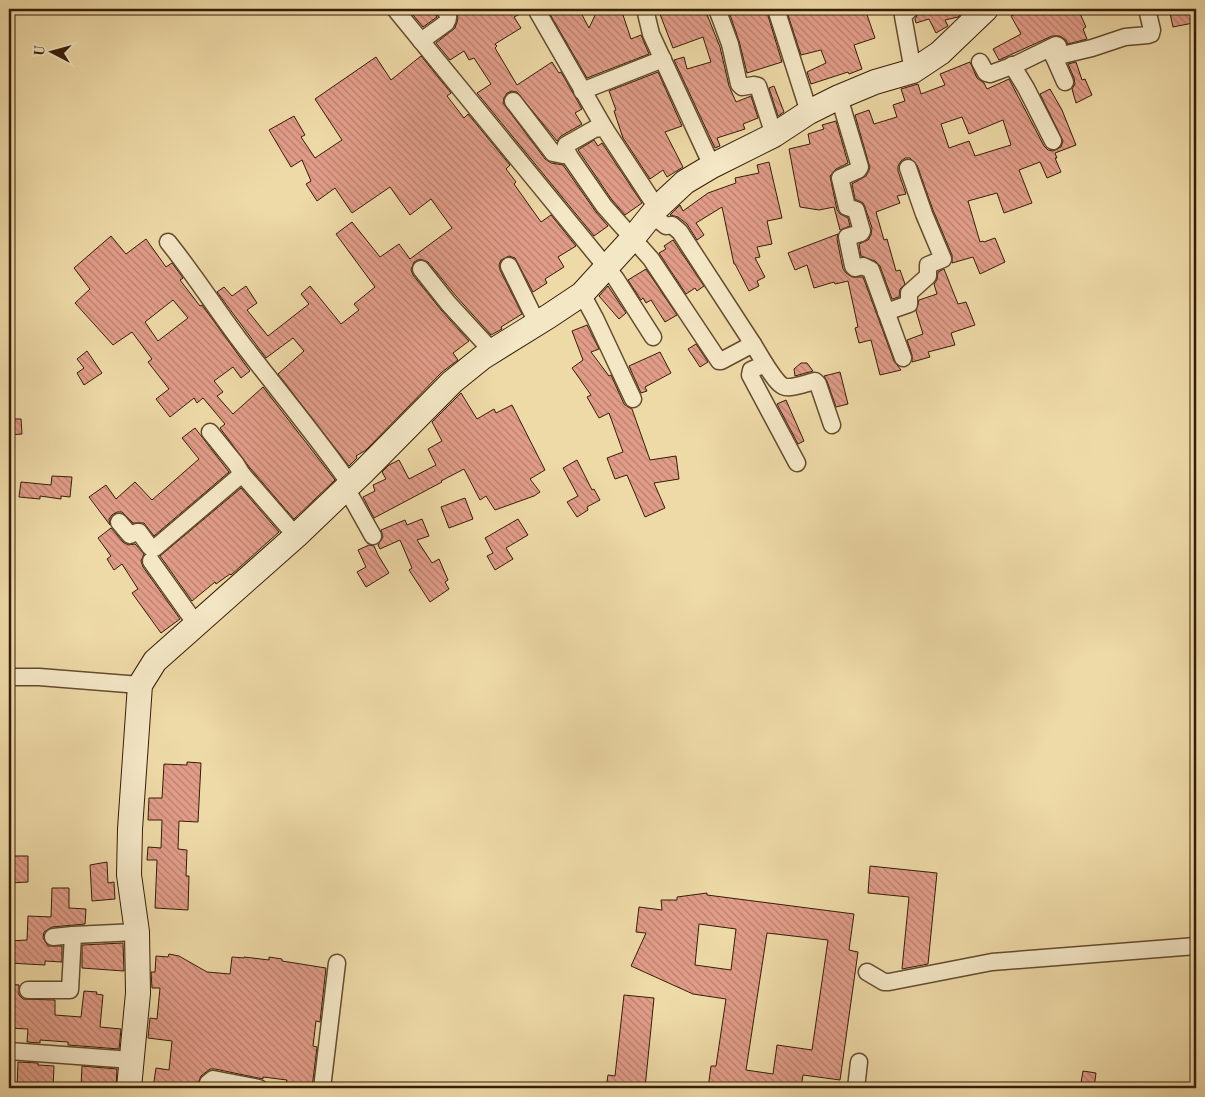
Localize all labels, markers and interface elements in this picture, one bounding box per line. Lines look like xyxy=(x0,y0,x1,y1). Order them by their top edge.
north arrow xyxy=(28,28,78,78)
text: U xyxy=(33,44,48,57)

